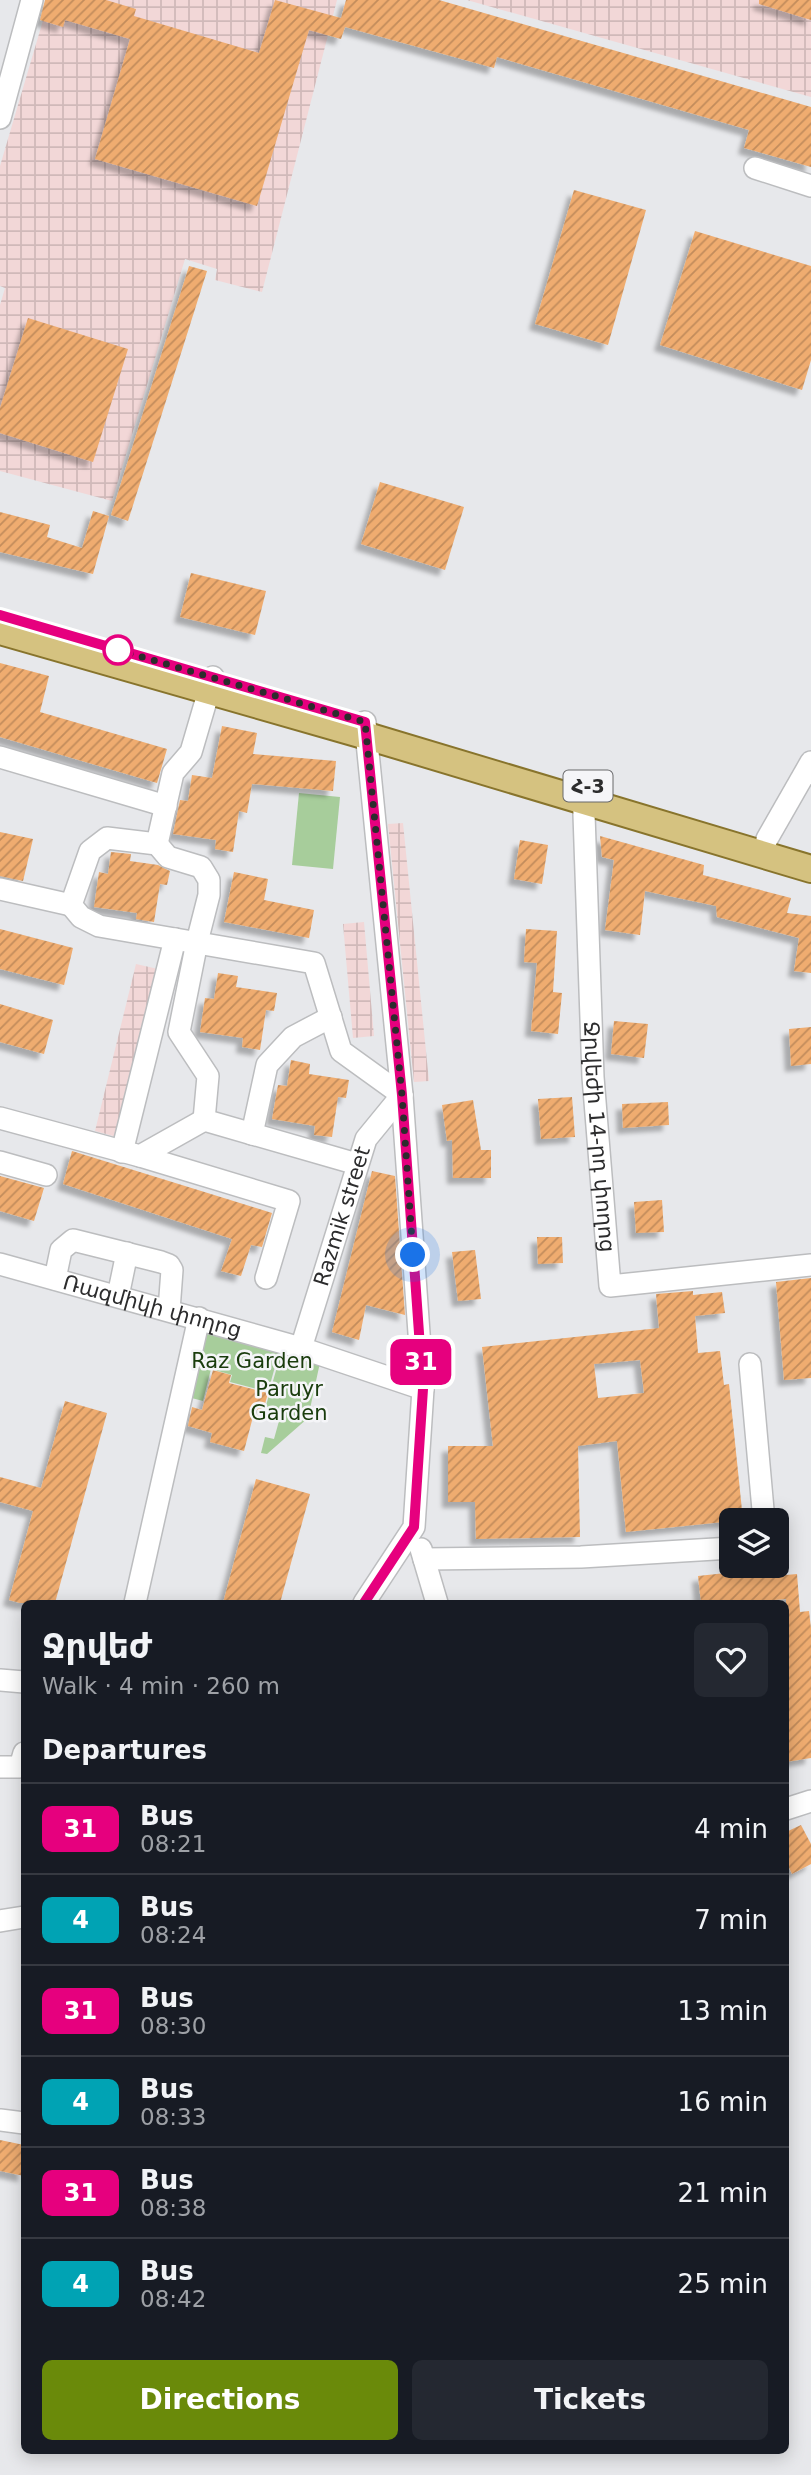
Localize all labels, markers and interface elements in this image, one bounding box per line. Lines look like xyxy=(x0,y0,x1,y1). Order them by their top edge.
unlabelled marker xyxy=(103,635,133,665)
road number: Հ-3 xyxy=(564,771,612,802)
street label: Ջրվեժի 14-րդ փողոց xyxy=(579,1021,619,1253)
street label: Razmik street xyxy=(309,1144,375,1289)
your location xyxy=(395,1237,430,1272)
street label: Ռազմիկի փողոց xyxy=(60,1270,244,1343)
line badge: 31 xyxy=(390,1339,452,1385)
text: 31 xyxy=(404,1348,438,1376)
park label: Raz Garden xyxy=(191,1349,313,1373)
park label: Paruyr Garden xyxy=(251,1377,327,1425)
map controls xyxy=(719,1508,789,1578)
button: layers xyxy=(719,1508,789,1578)
button: heart xyxy=(694,1623,768,1697)
text: Ջրվեժ xyxy=(42,1627,152,1666)
text: Walk · 4 min · 260 m xyxy=(42,1673,280,1699)
text: Departures xyxy=(42,1735,207,1765)
text: Bus xyxy=(140,1801,194,1831)
text: 4 min xyxy=(694,1814,768,1844)
text: 31 xyxy=(64,1815,97,1843)
text: 08:21 xyxy=(140,1831,206,1857)
text: Bus xyxy=(140,1892,194,1922)
text: 7 min xyxy=(694,1905,768,1935)
text: 4 xyxy=(72,1906,89,1934)
text: 08:24 xyxy=(140,1922,206,1948)
text: Bus xyxy=(140,1983,194,2013)
text: 13 min xyxy=(678,1996,768,2026)
text: 31 xyxy=(64,1997,97,2025)
text: 08:30 xyxy=(140,2013,206,2039)
text: Bus xyxy=(140,2074,194,2104)
text: 16 min xyxy=(678,2087,768,2117)
text: 4 xyxy=(72,2088,89,2116)
text: 08:33 xyxy=(140,2104,206,2130)
text: Bus xyxy=(140,2165,194,2195)
text: 21 min xyxy=(678,2178,768,2208)
text: 31 xyxy=(64,2179,97,2207)
text: 08:38 xyxy=(140,2195,206,2221)
text: Bus xyxy=(140,2256,194,2286)
text: 25 min xyxy=(678,2269,768,2299)
text: 4 xyxy=(72,2270,89,2298)
text: 08:42 xyxy=(140,2286,206,2312)
button: Directions xyxy=(42,2360,398,2440)
button: Tickets xyxy=(412,2360,768,2440)

